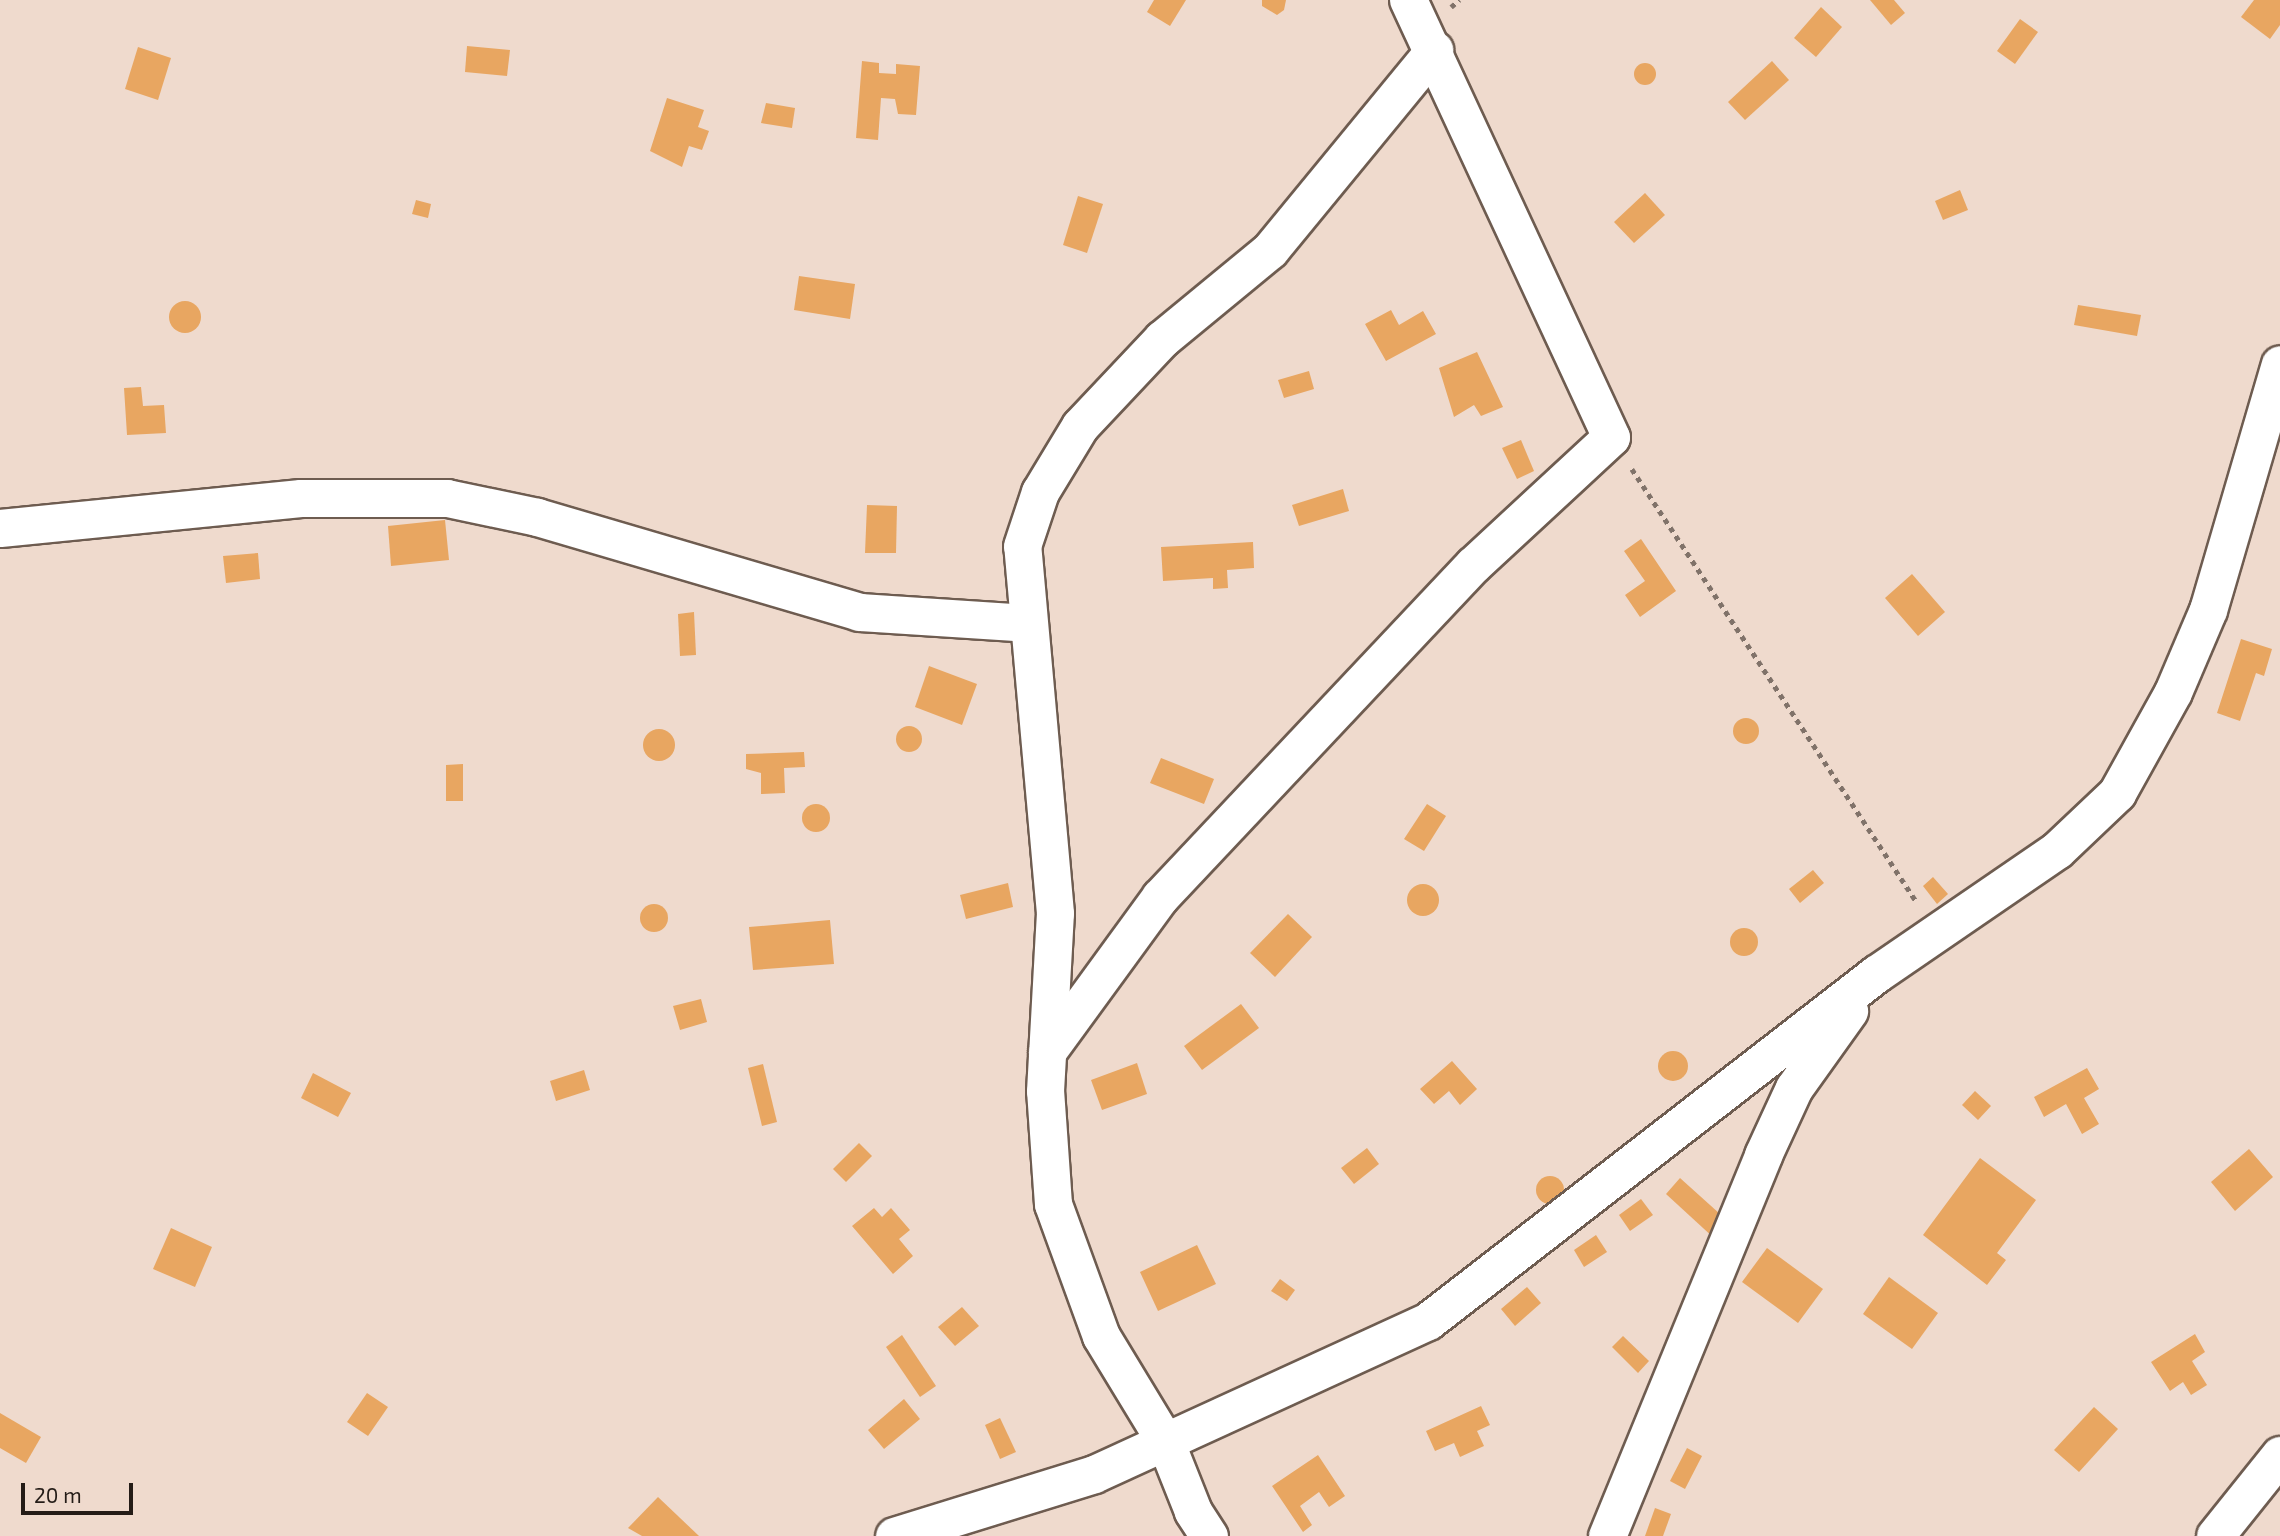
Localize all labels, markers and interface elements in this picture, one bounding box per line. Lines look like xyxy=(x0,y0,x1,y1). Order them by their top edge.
scale bar xyxy=(24,1470,136,1514)
text: 20 m xyxy=(34,1482,82,1507)

